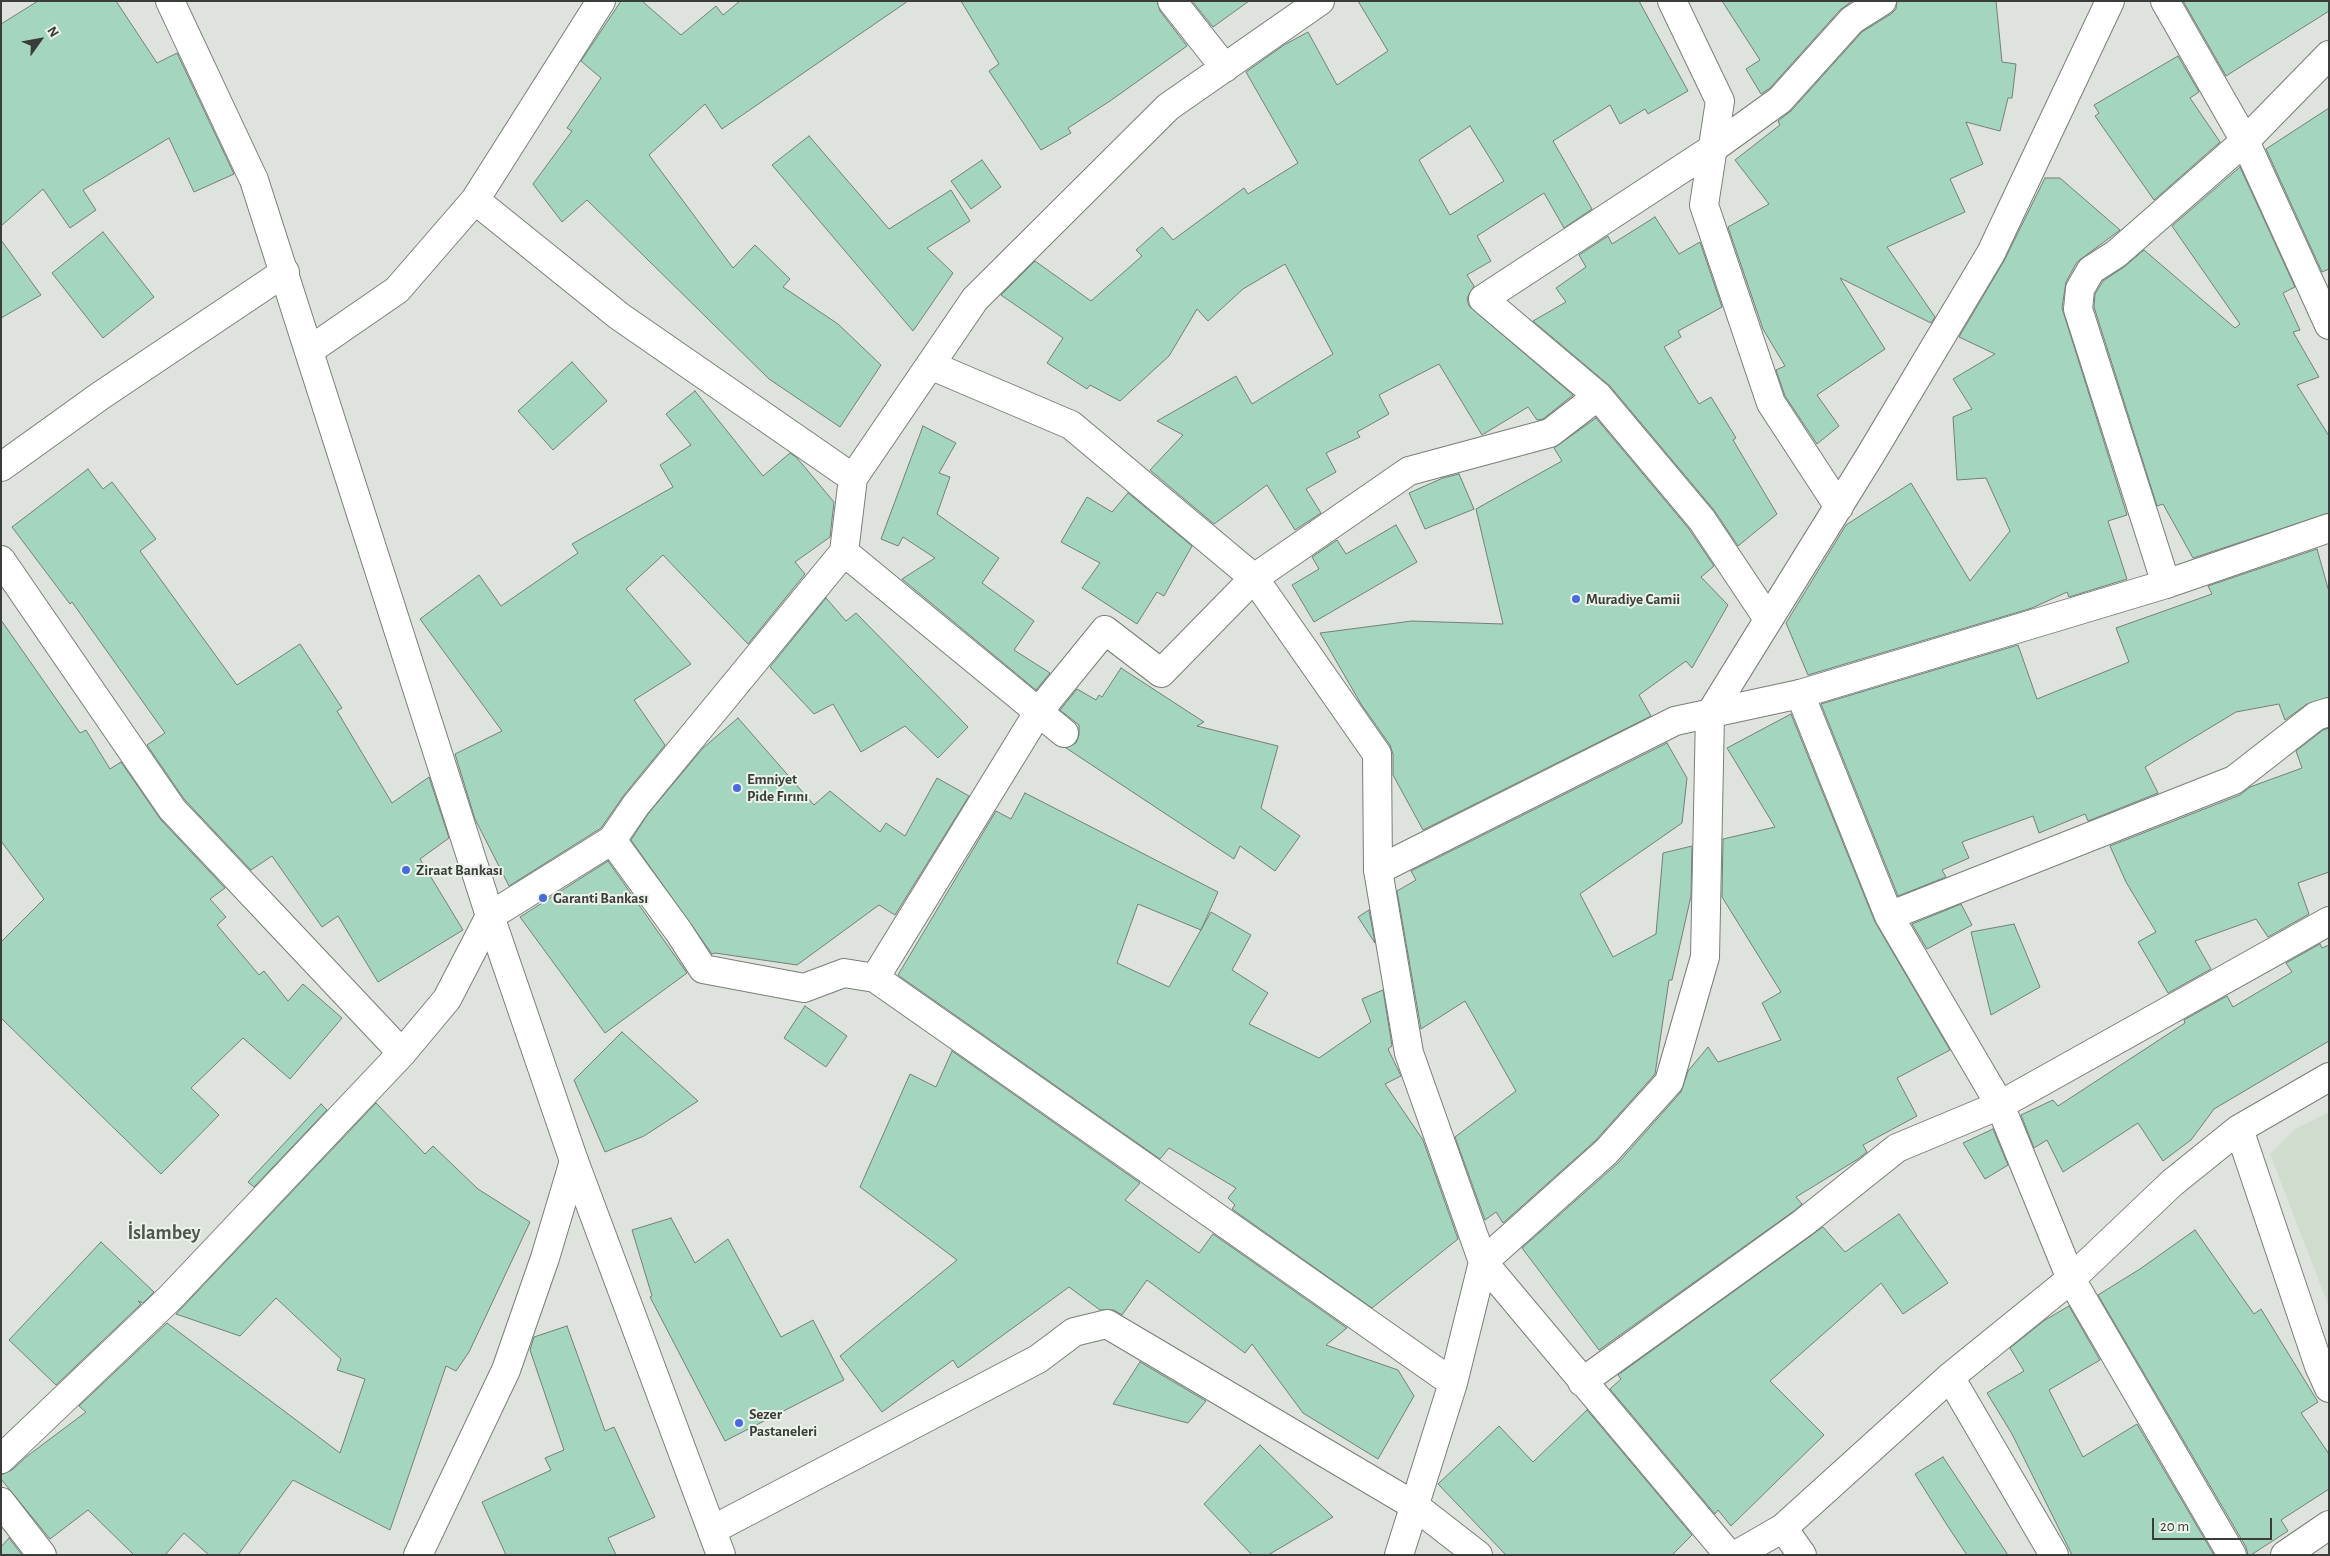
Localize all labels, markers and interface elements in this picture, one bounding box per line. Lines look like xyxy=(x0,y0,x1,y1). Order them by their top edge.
north arrow xyxy=(15,15,65,65)
text: N xyxy=(44,24,61,40)
place label: Muradiye Camii xyxy=(1586,590,1680,608)
marker: Muradiye Camii xyxy=(1570,593,1582,605)
place label: Emniyet Pide Fırını xyxy=(747,770,808,805)
marker: Emniyet Pide Fırını xyxy=(731,782,743,794)
place label: Ziraat Bankası xyxy=(416,861,503,879)
marker: Ziraat Bankası xyxy=(400,864,412,876)
place label: Garanti Bankası xyxy=(553,889,648,907)
marker: Garanti Bankası xyxy=(537,892,549,904)
district label: İslambey xyxy=(127,1221,201,1245)
place label: Sezer Pastaneleri xyxy=(749,1405,817,1440)
marker: Sezer Pastaneleri xyxy=(733,1417,745,1429)
scale bar xyxy=(2155,1508,2275,1540)
text: 20 m xyxy=(2160,1519,2189,1534)

